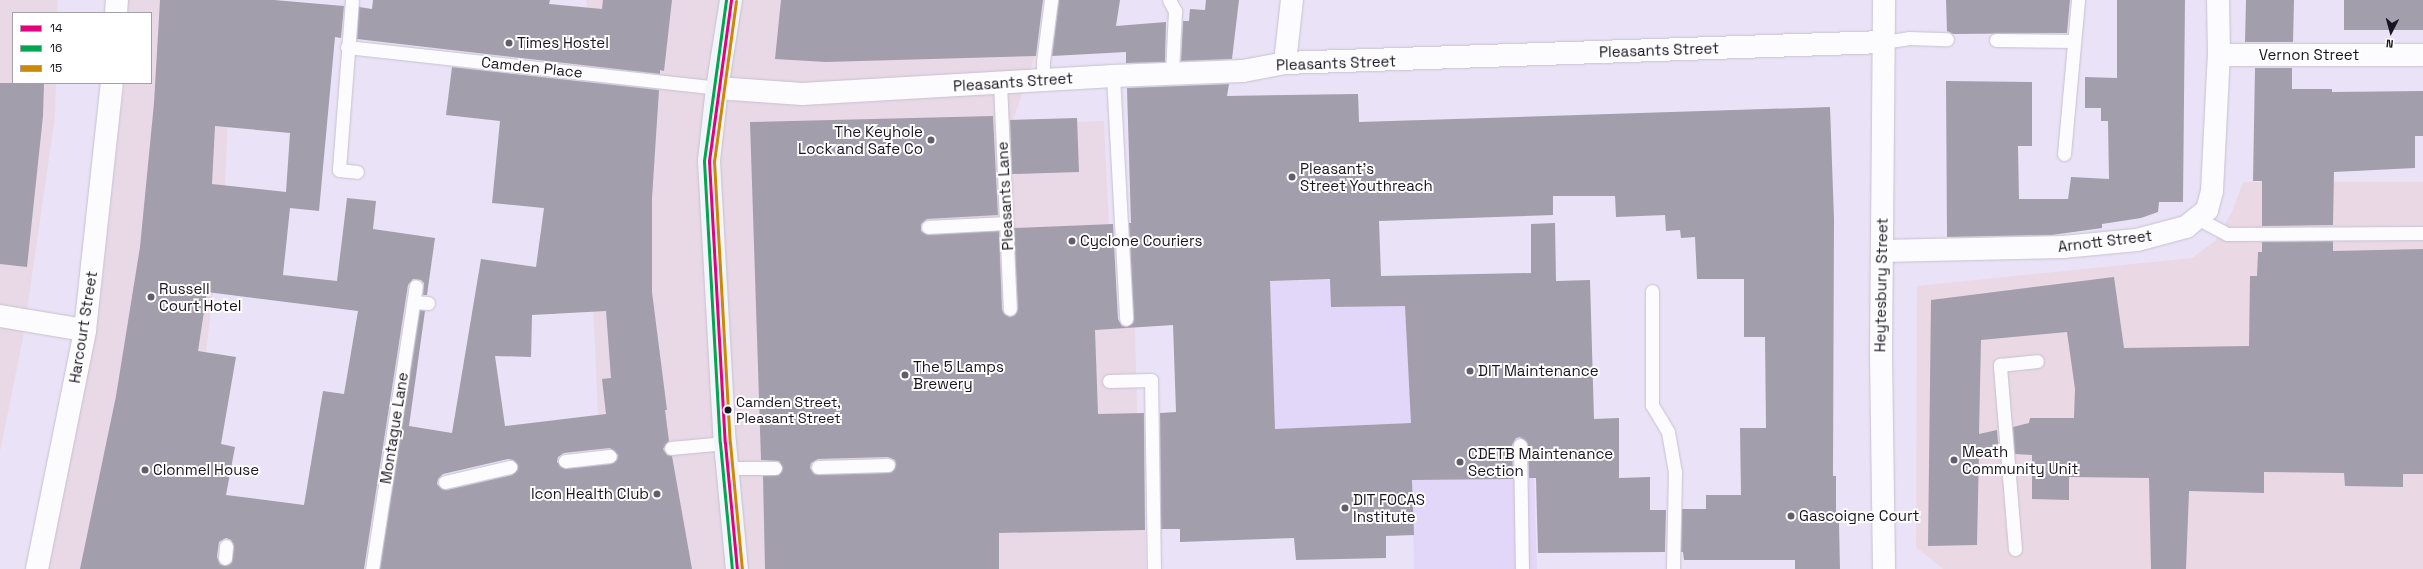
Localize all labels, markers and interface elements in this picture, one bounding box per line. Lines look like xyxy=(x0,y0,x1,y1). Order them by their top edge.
legend xyxy=(12,12,152,84)
north arrow xyxy=(2371,12,2411,52)
text: 14 xyxy=(50,20,63,36)
place label: Times Hostel xyxy=(517,34,609,52)
text: N xyxy=(2385,37,2394,51)
marker: Times Hostel xyxy=(504,38,514,48)
street label: Pleasants Street xyxy=(1599,39,1719,61)
text: 16 xyxy=(50,40,62,56)
street label: Vernon Street xyxy=(2259,46,2359,64)
street label: Pleasants Street xyxy=(1276,52,1396,74)
street label: Camden Place xyxy=(480,53,584,81)
text: 15 xyxy=(50,60,62,76)
street label: Pleasants Street xyxy=(952,69,1074,95)
place label: The Keyhole Lock and Safe Co xyxy=(798,122,923,157)
marker: The Keyhole Lock and Safe Co xyxy=(926,135,936,145)
street label: Pleasants Lane xyxy=(993,141,1017,251)
place label: Pleasant’s Street Youthreach xyxy=(1300,159,1433,194)
marker: Pleasant’s Street Youthreach xyxy=(1287,172,1297,182)
street label: Heytesbury Street xyxy=(1871,218,1891,352)
street label: Arnott Street xyxy=(2057,226,2153,256)
place label: Cyclone Couriers xyxy=(1080,232,1202,250)
marker: Cyclone Couriers xyxy=(1067,236,1077,246)
street label: Harcourt Street xyxy=(65,270,101,384)
place label: Russell Court Hotel xyxy=(159,279,241,314)
marker: Russell Court Hotel xyxy=(146,292,156,302)
place label: The 5 Lamps Brewery xyxy=(913,357,1004,392)
place label: DIT Maintenance xyxy=(1478,362,1599,380)
marker: DIT Maintenance xyxy=(1465,366,1475,376)
marker: The 5 Lamps Brewery xyxy=(900,370,910,380)
street label: Montague Lane xyxy=(376,371,412,485)
place label: Camden Street, Pleasant Street xyxy=(736,394,841,426)
marker: Camden Street, Pleasant Street xyxy=(723,405,733,415)
place label: Meath Community Unit xyxy=(1962,442,2078,477)
place label: CDETB Maintenance Section xyxy=(1468,444,1613,479)
marker: Meath Community Unit xyxy=(1949,455,1959,465)
marker: CDETB Maintenance Section xyxy=(1455,457,1465,467)
place label: Clonmel House xyxy=(153,461,259,479)
marker: Clonmel House xyxy=(140,465,150,475)
place label: Icon Health Club xyxy=(531,485,649,503)
marker: Icon Health Club xyxy=(652,489,662,499)
place label: DIT FOCAS Institute xyxy=(1353,490,1425,525)
marker: DIT FOCAS Institute xyxy=(1340,503,1350,513)
place label: Gascoigne Court xyxy=(1799,507,1919,525)
marker: Gascoigne Court xyxy=(1786,511,1796,521)

